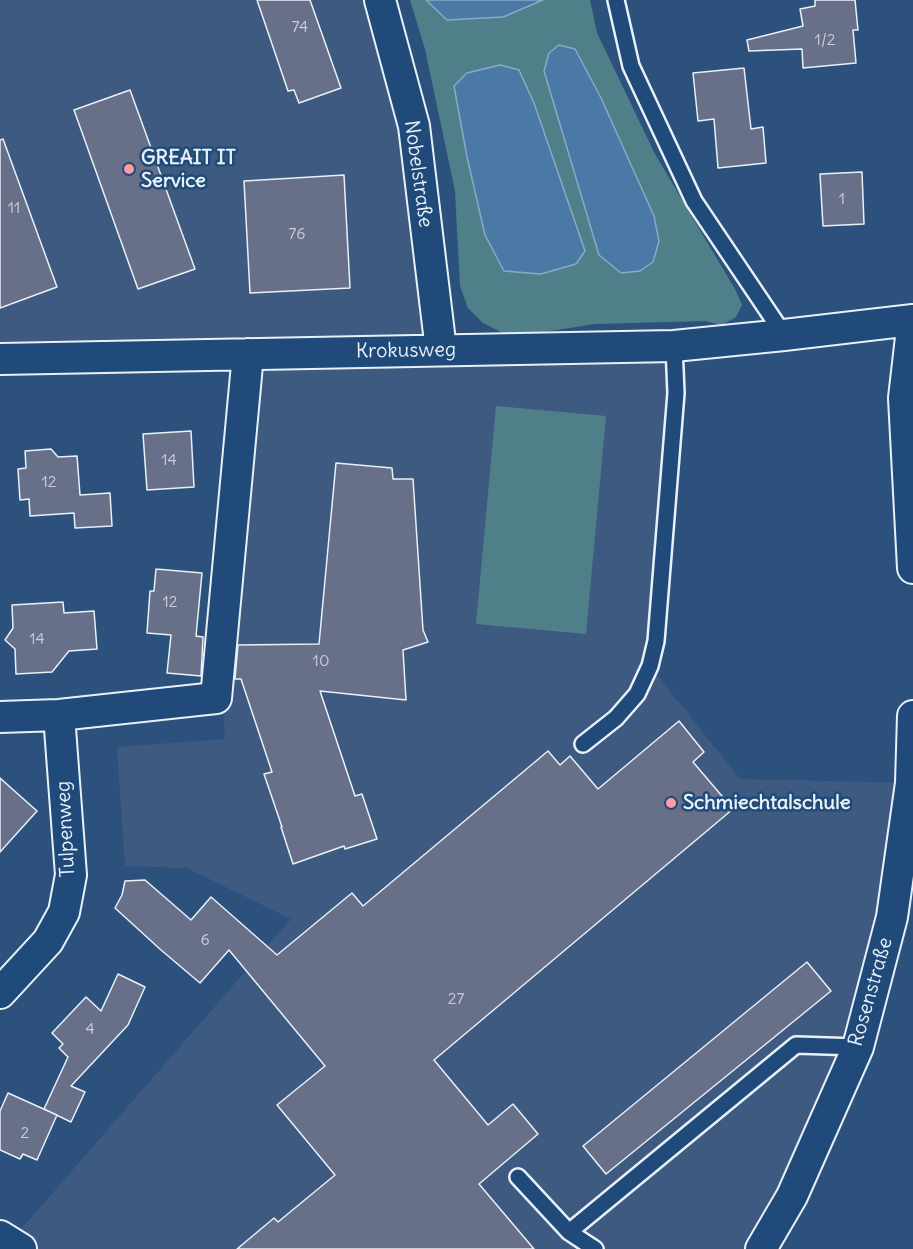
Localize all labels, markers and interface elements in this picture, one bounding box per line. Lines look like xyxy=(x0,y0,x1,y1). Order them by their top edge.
house number: 74 xyxy=(292,17,308,37)
house number: 1/2 xyxy=(815,30,835,50)
street label: Nobelstraße xyxy=(399,119,437,229)
place label: GREAIT IT Service xyxy=(141,146,236,193)
marker: GREAIT IT Service xyxy=(122,162,136,176)
house number: 1 xyxy=(839,189,845,209)
house number: 11 xyxy=(8,198,20,218)
house number: 76 xyxy=(289,224,305,244)
street label: Krokusweg xyxy=(356,338,456,364)
house number: 14 xyxy=(161,450,177,470)
house number: 12 xyxy=(41,472,57,492)
house number: 12 xyxy=(162,592,178,612)
house number: 14 xyxy=(29,629,45,649)
house number: 10 xyxy=(313,651,329,671)
street label: Tulpenweg xyxy=(51,780,81,878)
place label: Schmiechtalschule xyxy=(683,791,850,815)
marker: Schmiechtalschule xyxy=(664,796,678,810)
house number: 6 xyxy=(200,930,210,950)
street label: Rosenstraße xyxy=(844,935,898,1049)
house number: 27 xyxy=(448,989,464,1009)
house number: 4 xyxy=(85,1019,95,1039)
house number: 2 xyxy=(21,1123,29,1143)

